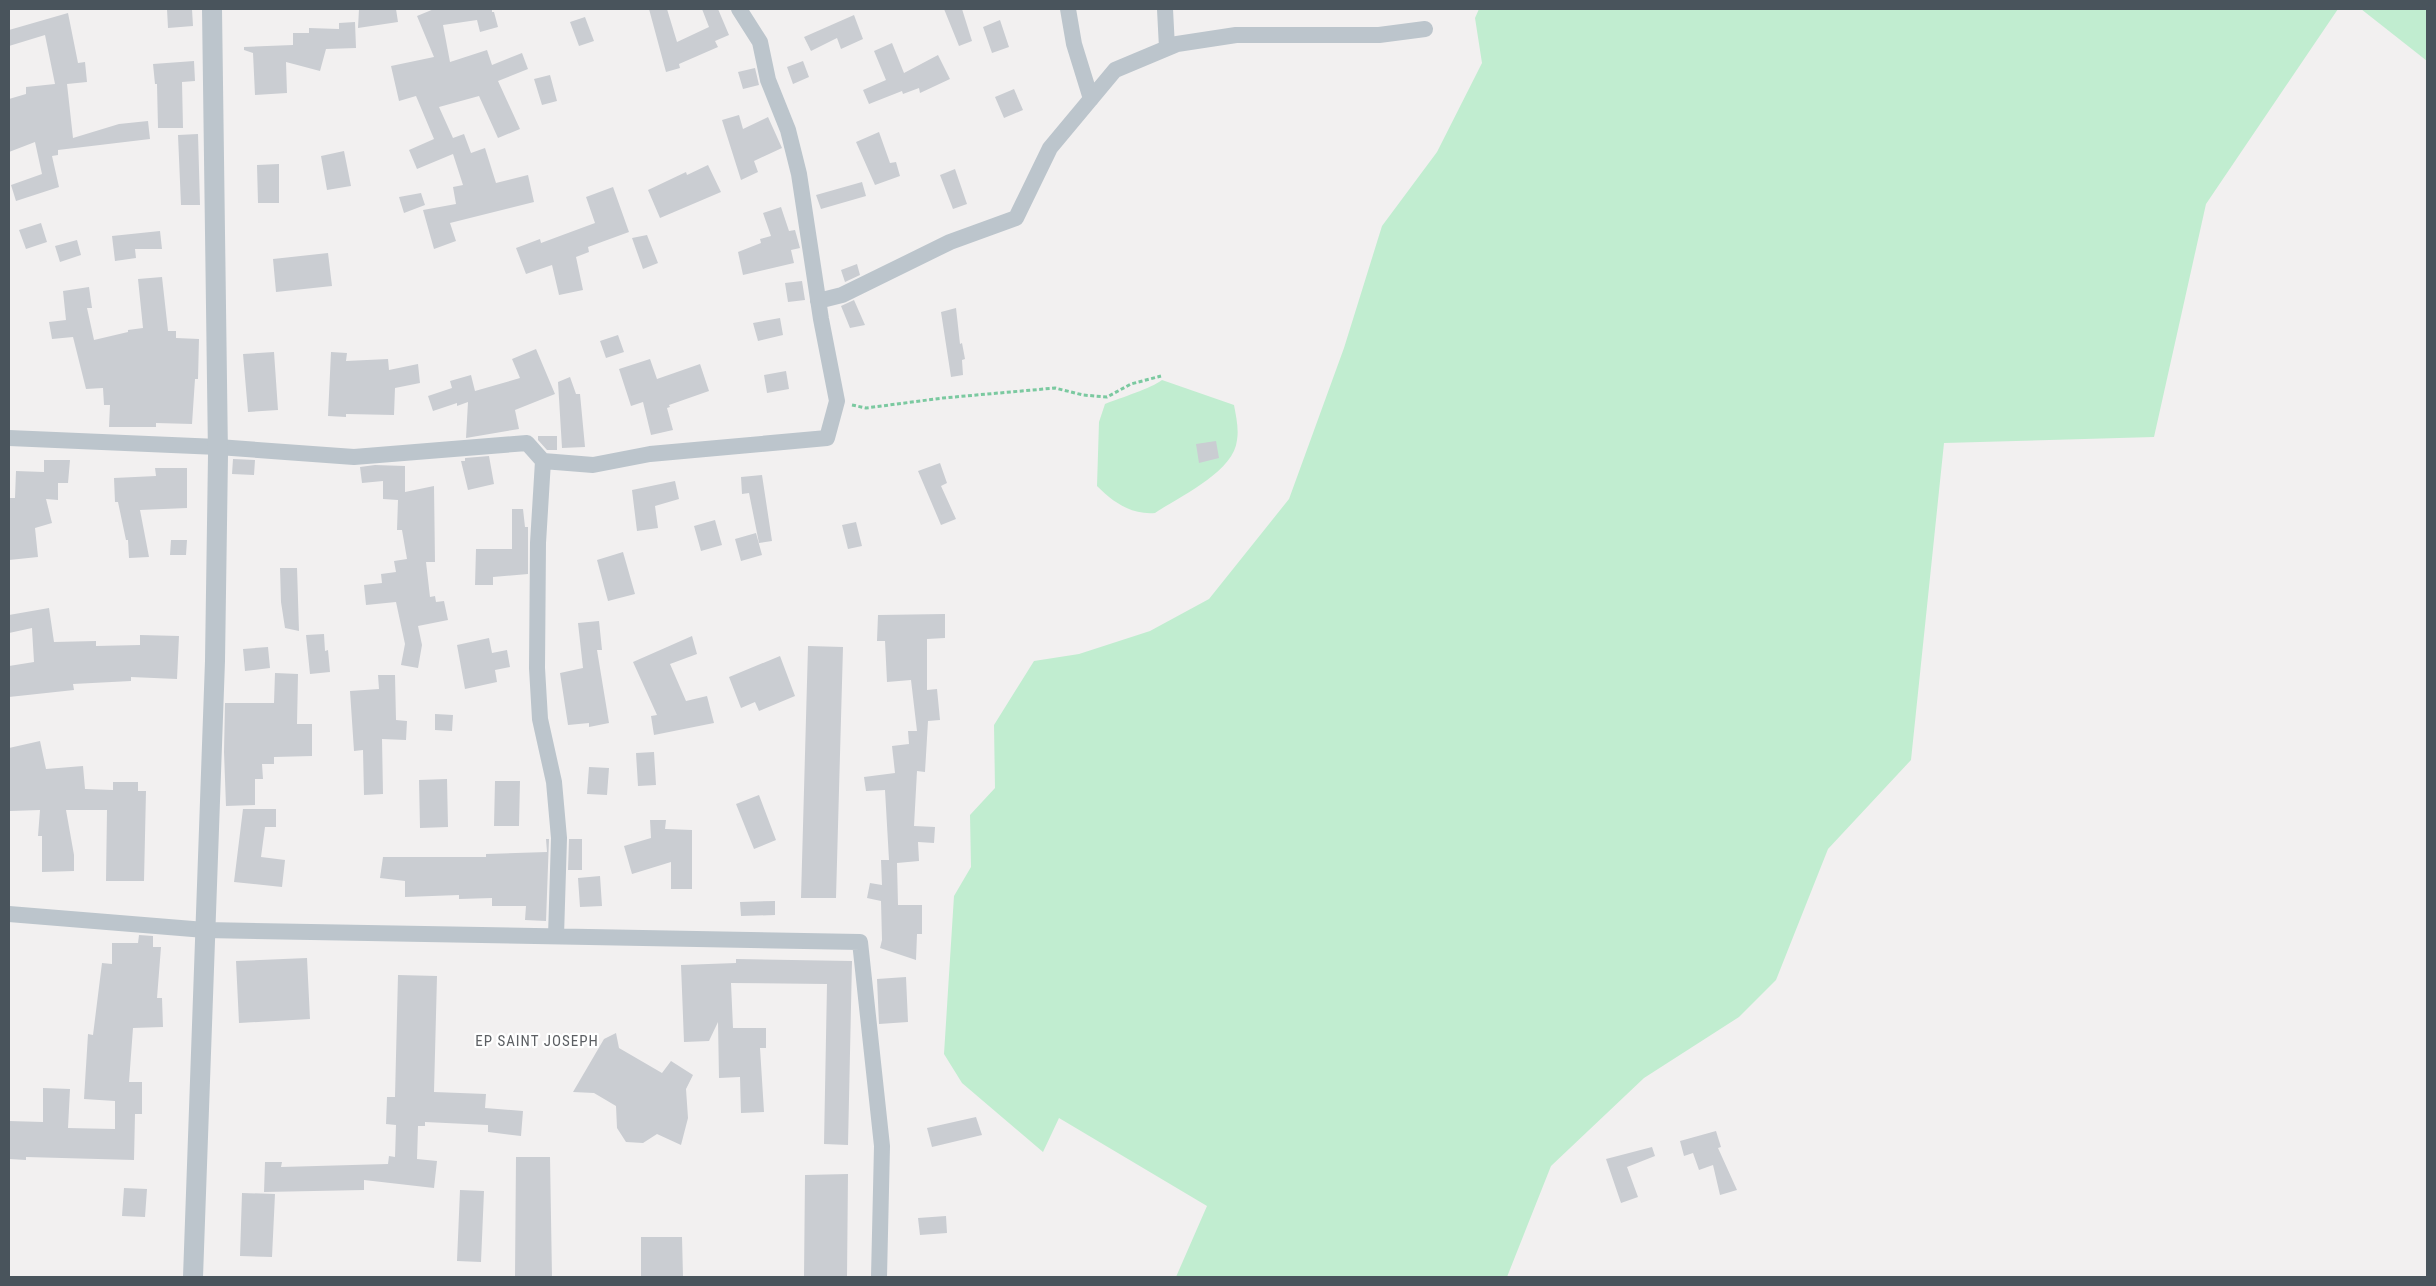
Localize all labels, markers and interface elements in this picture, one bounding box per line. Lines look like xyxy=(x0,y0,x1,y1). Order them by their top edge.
district label: EP SAINT JOSEPH xyxy=(475,1032,599,1050)

